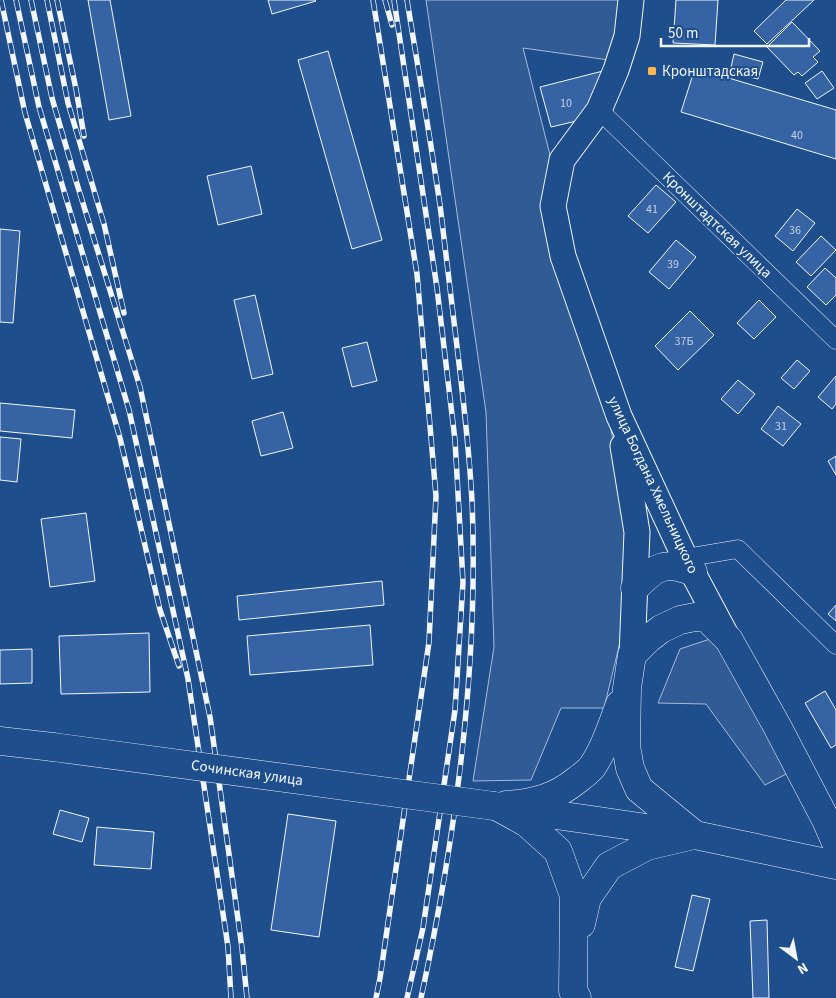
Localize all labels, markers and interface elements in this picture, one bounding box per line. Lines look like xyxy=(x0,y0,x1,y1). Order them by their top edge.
scale bar xyxy=(661,15,808,47)
text: 50 m xyxy=(668,23,698,44)
place label: Кронштадская xyxy=(662,61,758,82)
marker: Кронштадская xyxy=(646,65,658,77)
house number: 10 xyxy=(560,95,572,112)
house number: 40 xyxy=(791,127,803,144)
street label: Кронштадтская улица xyxy=(657,167,777,283)
house number: 41 xyxy=(646,201,658,218)
house number: 36 xyxy=(789,222,801,239)
house number: 39 xyxy=(667,256,679,273)
house number: 37Б xyxy=(675,333,693,350)
street label: улица Богдана Хмельницкого xyxy=(603,393,703,577)
house number: 31 xyxy=(775,418,787,435)
street label: Сочинская улица xyxy=(190,755,304,791)
north arrow xyxy=(771,933,821,983)
text: N xyxy=(793,957,812,979)

